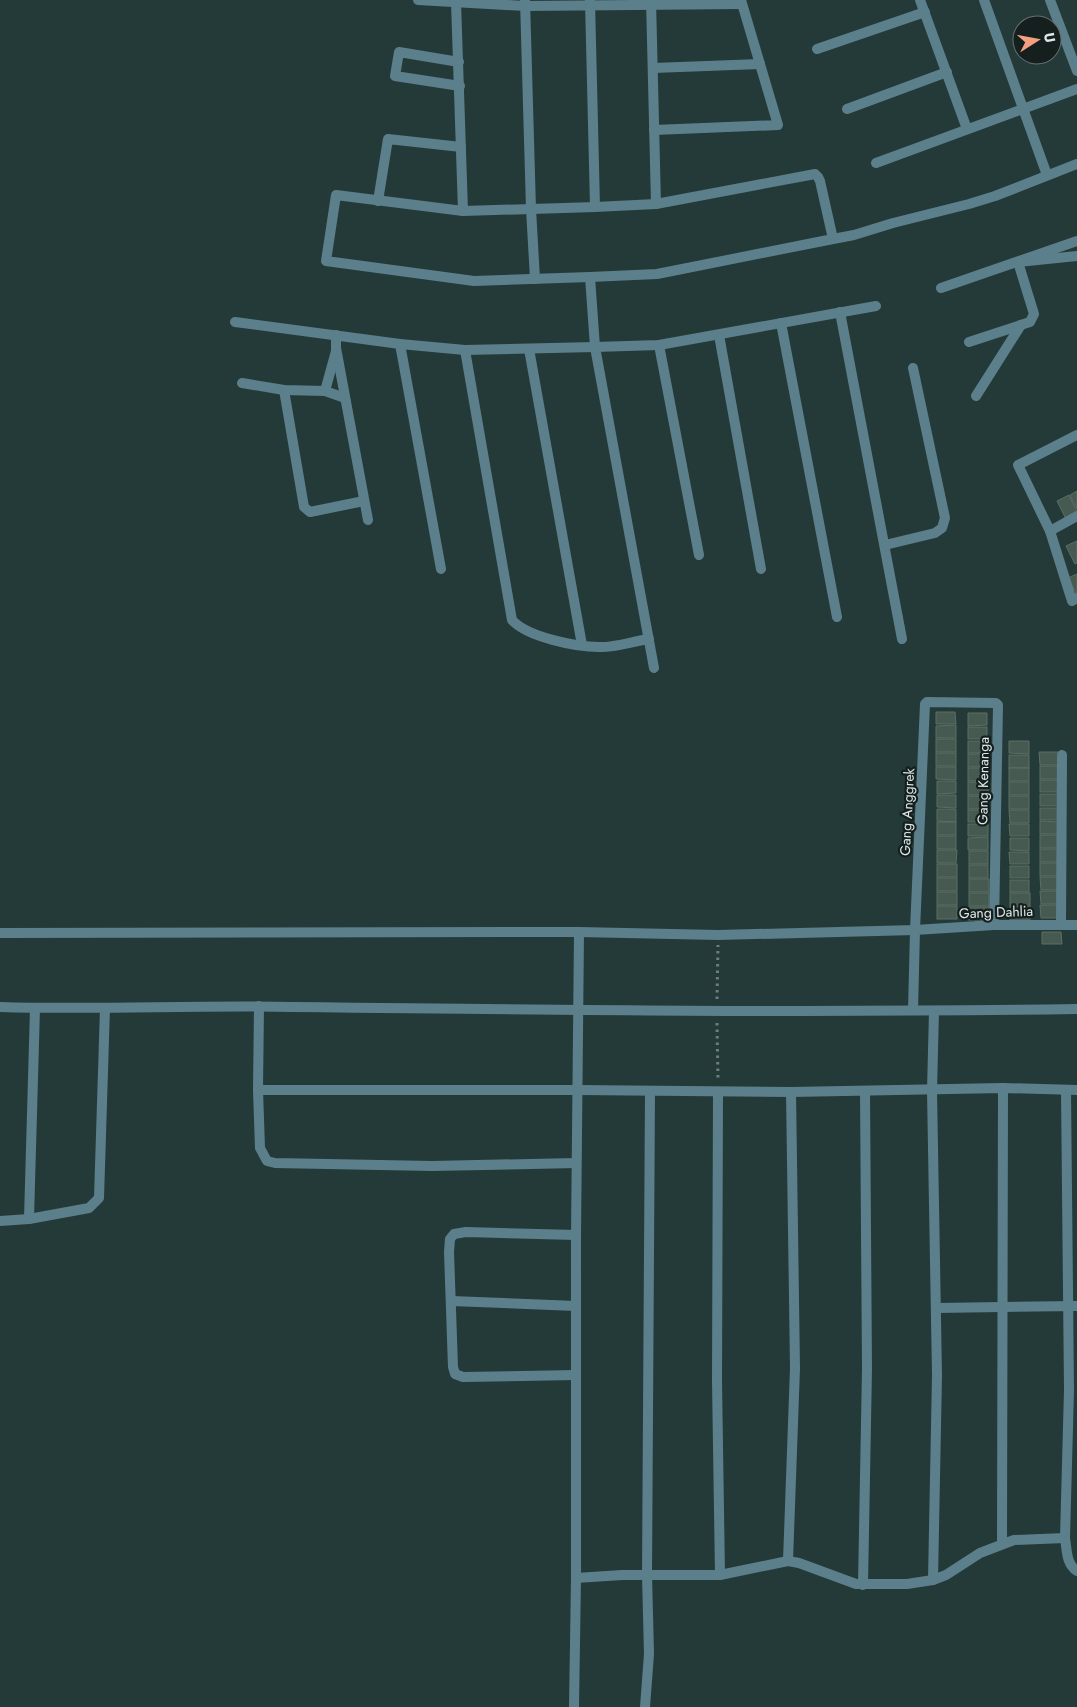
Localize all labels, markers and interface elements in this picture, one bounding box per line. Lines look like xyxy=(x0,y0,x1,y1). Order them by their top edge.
north arrow xyxy=(1012,15,1062,65)
text: U xyxy=(1039,31,1061,44)
street label: Gang Kenanga xyxy=(972,737,994,825)
street label: Gang Anggrek xyxy=(895,767,919,856)
street label: Gang Dahlia xyxy=(959,901,1033,923)

